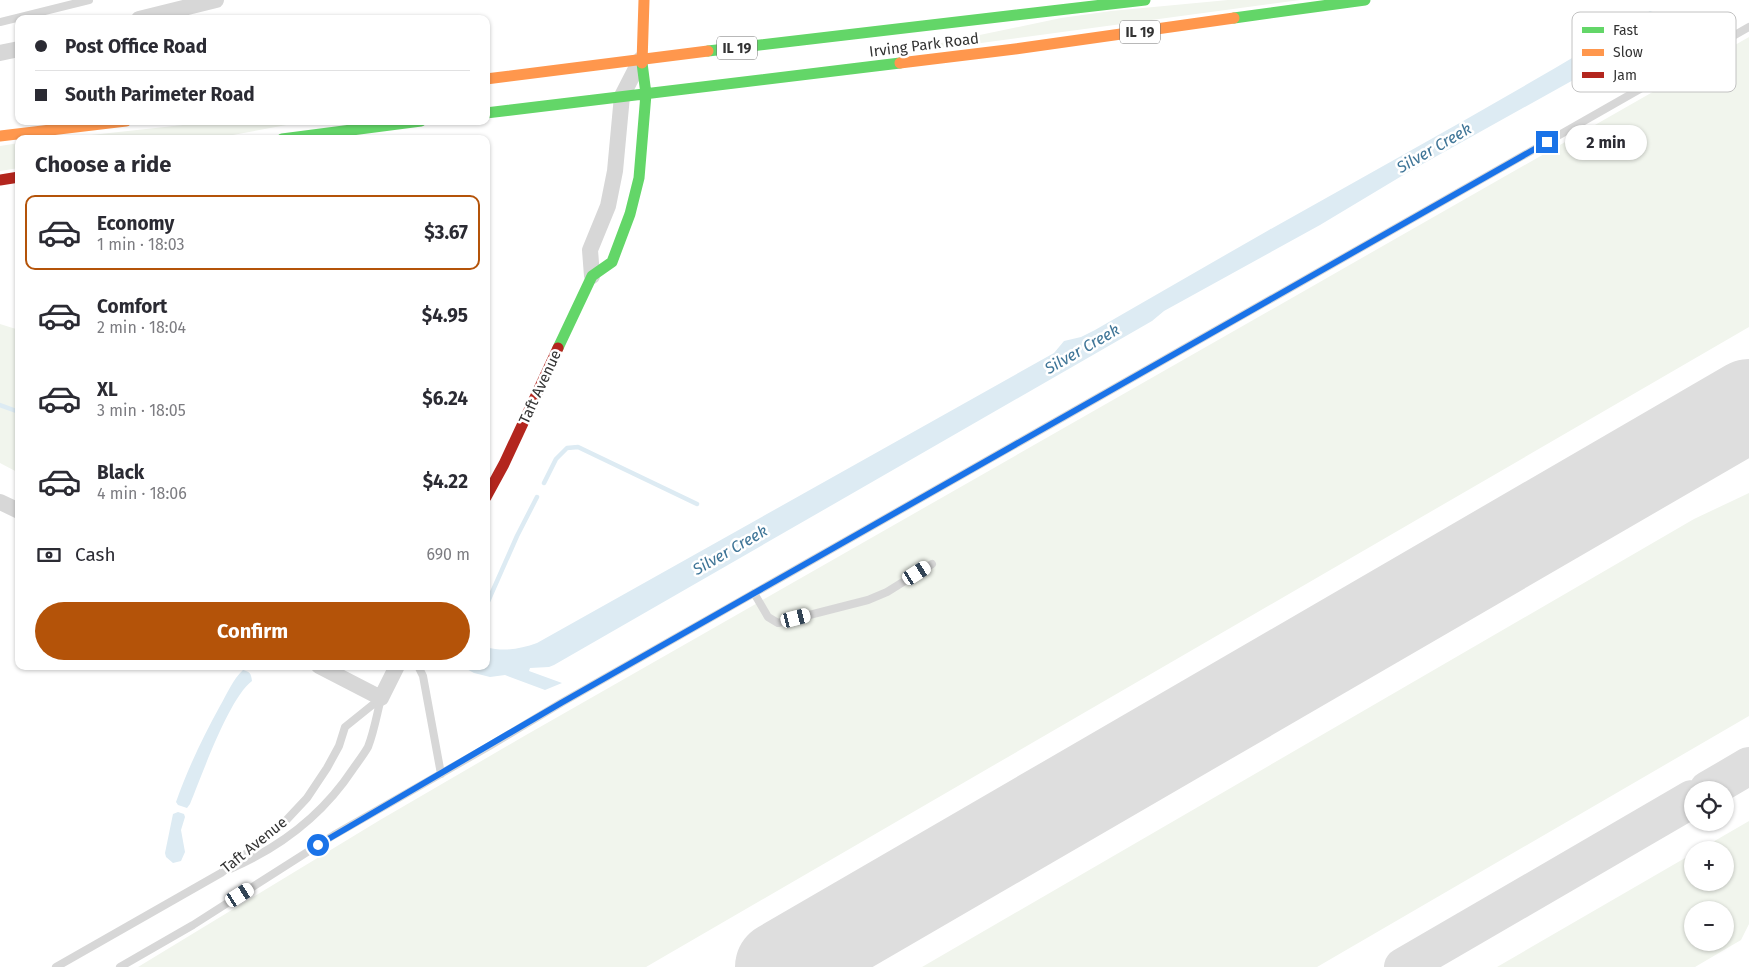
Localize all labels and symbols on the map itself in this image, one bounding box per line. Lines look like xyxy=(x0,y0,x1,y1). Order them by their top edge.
legend xyxy=(1572,12,1736,92)
road number: IL 19 xyxy=(1120,21,1160,44)
text: Fast xyxy=(1613,22,1639,39)
street label: Irving Park Road xyxy=(868,29,980,61)
road number: IL 19 xyxy=(717,36,757,59)
text: Slow xyxy=(1613,44,1643,61)
text: Jam xyxy=(1613,67,1637,84)
water label: Silver Creek xyxy=(1392,119,1475,178)
callout: 2 min xyxy=(1564,124,1647,160)
route end xyxy=(1536,131,1558,153)
water label: Silver Creek xyxy=(1040,320,1123,379)
street label: Taft Avenue xyxy=(515,347,565,427)
water label: Silver Creek xyxy=(688,521,771,580)
car xyxy=(900,559,933,587)
car xyxy=(779,607,812,629)
street label: Taft Avenue xyxy=(217,813,291,877)
route start xyxy=(307,834,329,856)
car xyxy=(223,881,256,909)

